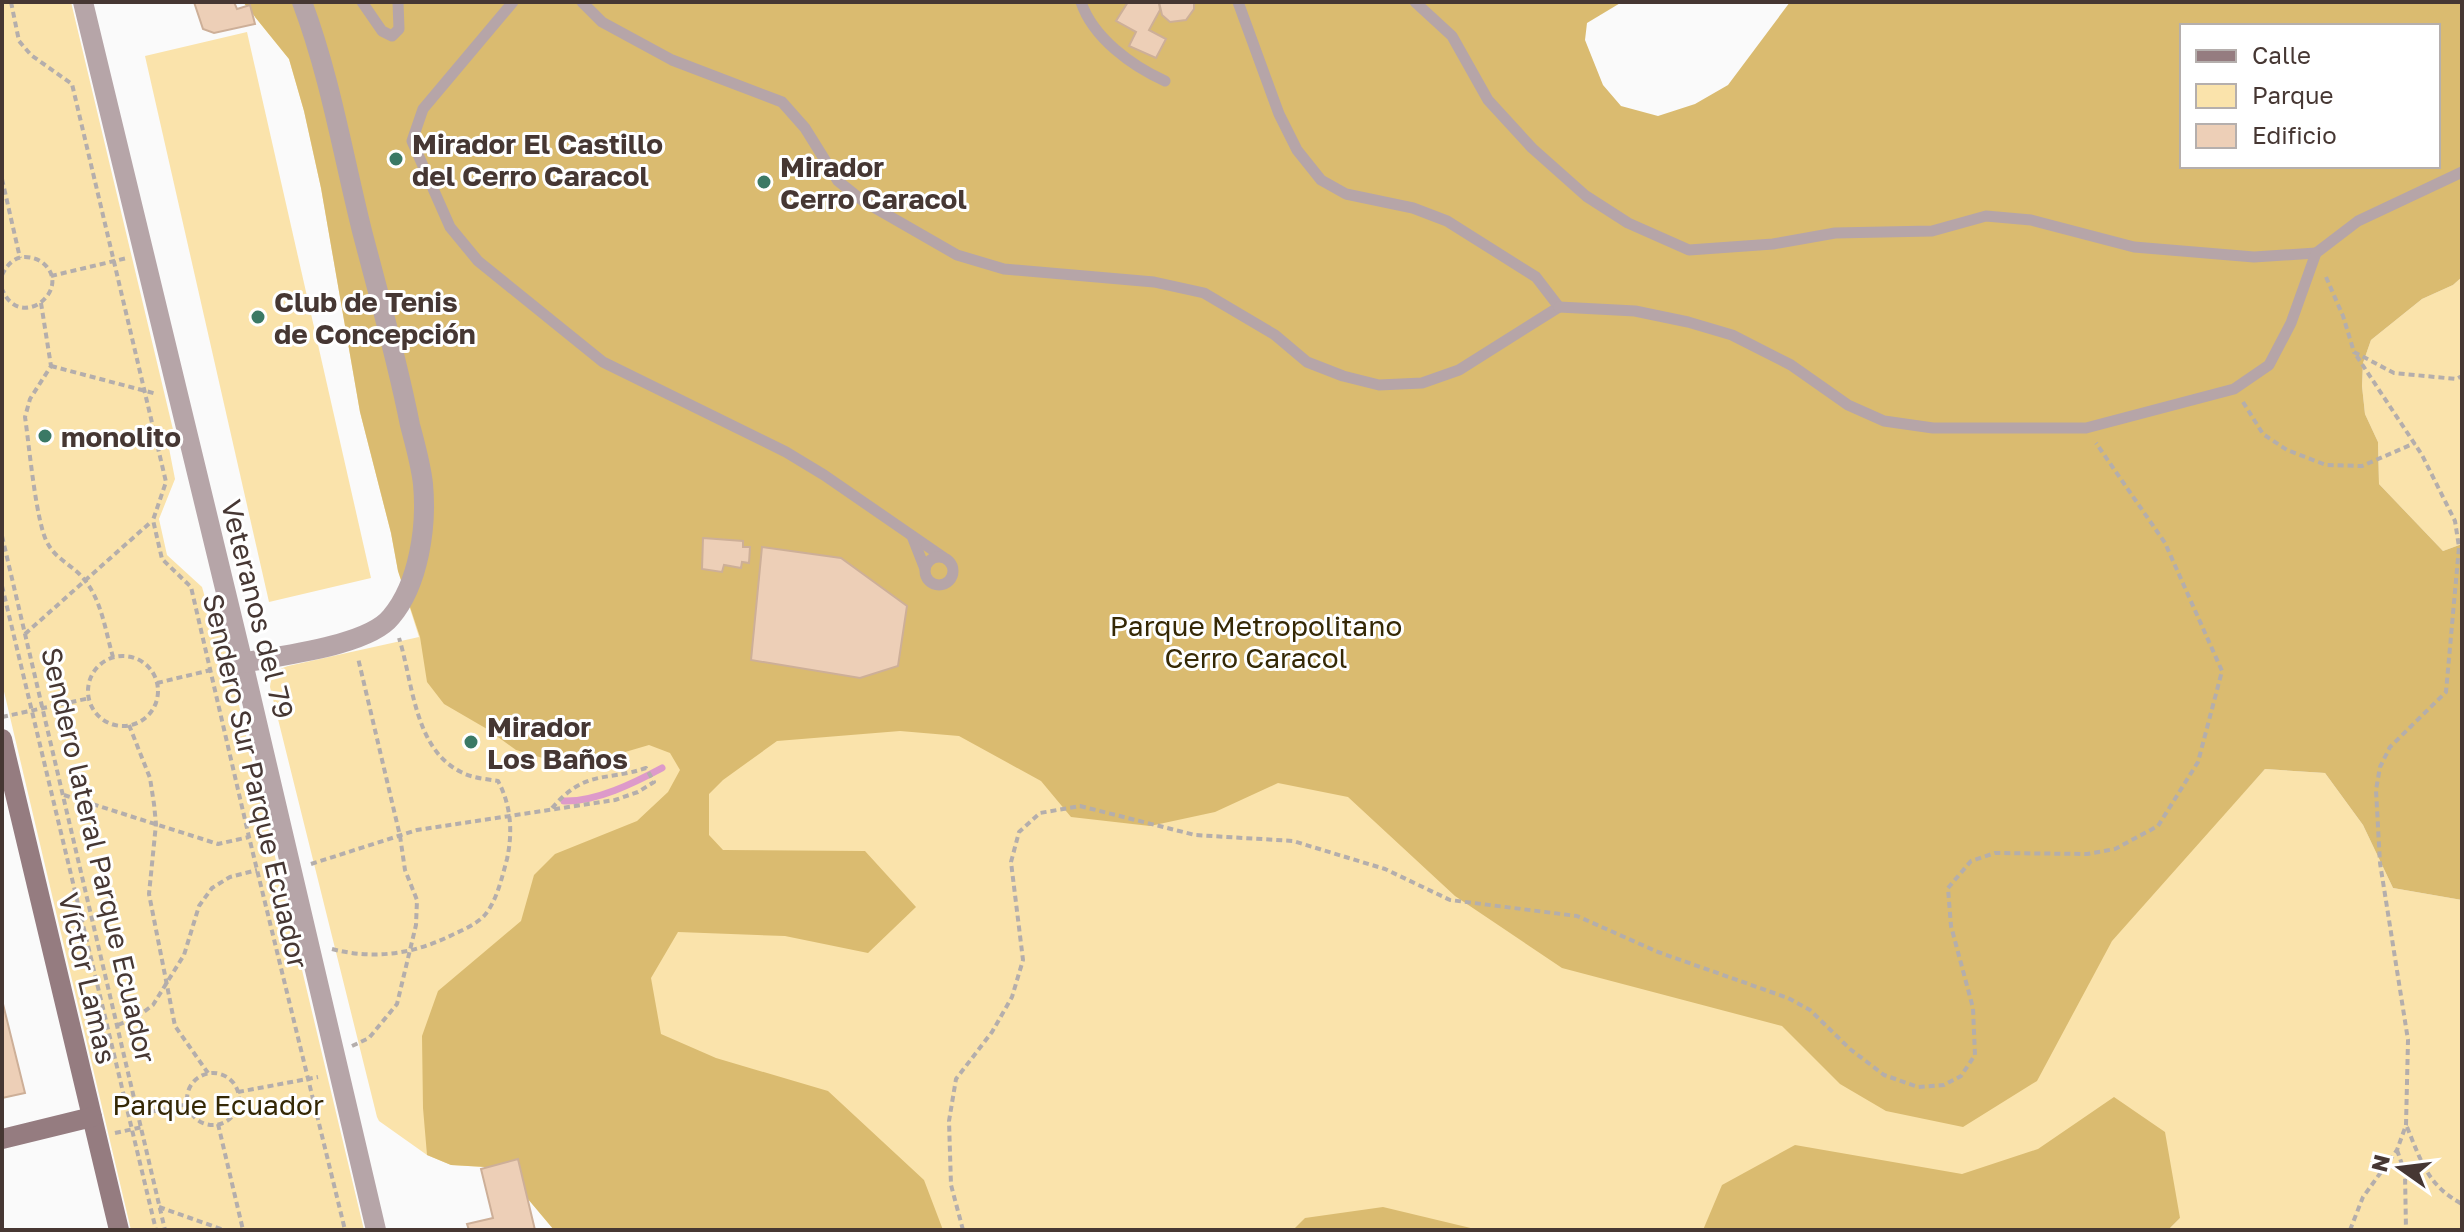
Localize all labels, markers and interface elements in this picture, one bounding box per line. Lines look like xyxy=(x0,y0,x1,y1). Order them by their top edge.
legend xyxy=(2180,24,2440,168)
text: Calle xyxy=(2252,40,2311,69)
text: Parque xyxy=(2252,80,2333,109)
text: Edificio xyxy=(2252,120,2337,149)
place label: Mirador El Castillo del Cerro Caracol xyxy=(412,127,663,192)
marker: Mirador El Castillo del Cerro Caracol xyxy=(387,150,405,168)
place label: Mirador Cerro Caracol xyxy=(780,150,967,215)
marker: Mirador Cerro Caracol xyxy=(755,173,773,191)
place label: Club de Tenis de Concepción xyxy=(274,285,476,350)
marker: Club de Tenis de Concepción xyxy=(249,308,267,326)
place label: monolito xyxy=(61,420,181,453)
marker: monolito xyxy=(36,427,54,445)
street label: Veteranos del 79 xyxy=(215,496,301,722)
street label: Sendero Sur Parque Ecuador xyxy=(197,590,315,972)
park label: Parque Metropolitano Cerro Caracol xyxy=(1110,609,1402,674)
street label: Sendero lateral Parque Ecuador xyxy=(35,644,163,1066)
place label: Mirador Los Baños xyxy=(487,710,628,775)
marker: Mirador Los Baños xyxy=(462,733,480,751)
street label: Víctor Lamas xyxy=(52,889,124,1067)
park label: Parque Ecuador xyxy=(112,1088,324,1121)
north arrow xyxy=(2360,1128,2440,1208)
text: N xyxy=(2365,1152,2395,1174)

